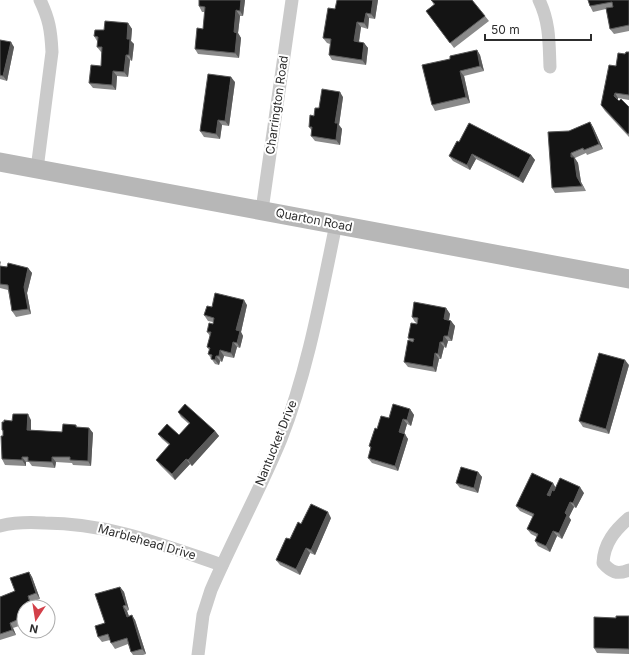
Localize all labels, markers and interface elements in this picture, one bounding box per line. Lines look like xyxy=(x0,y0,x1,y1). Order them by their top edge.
scale bar xyxy=(485,16,591,42)
text: 50 m xyxy=(491,22,520,37)
street label: Charrington Road xyxy=(262,54,291,155)
street label: Quarton Road xyxy=(274,205,354,234)
street label: Nantucket Drive xyxy=(252,398,300,488)
street label: Marblehead Drive xyxy=(97,520,198,563)
north arrow xyxy=(16,599,56,639)
text: N xyxy=(28,621,39,637)

